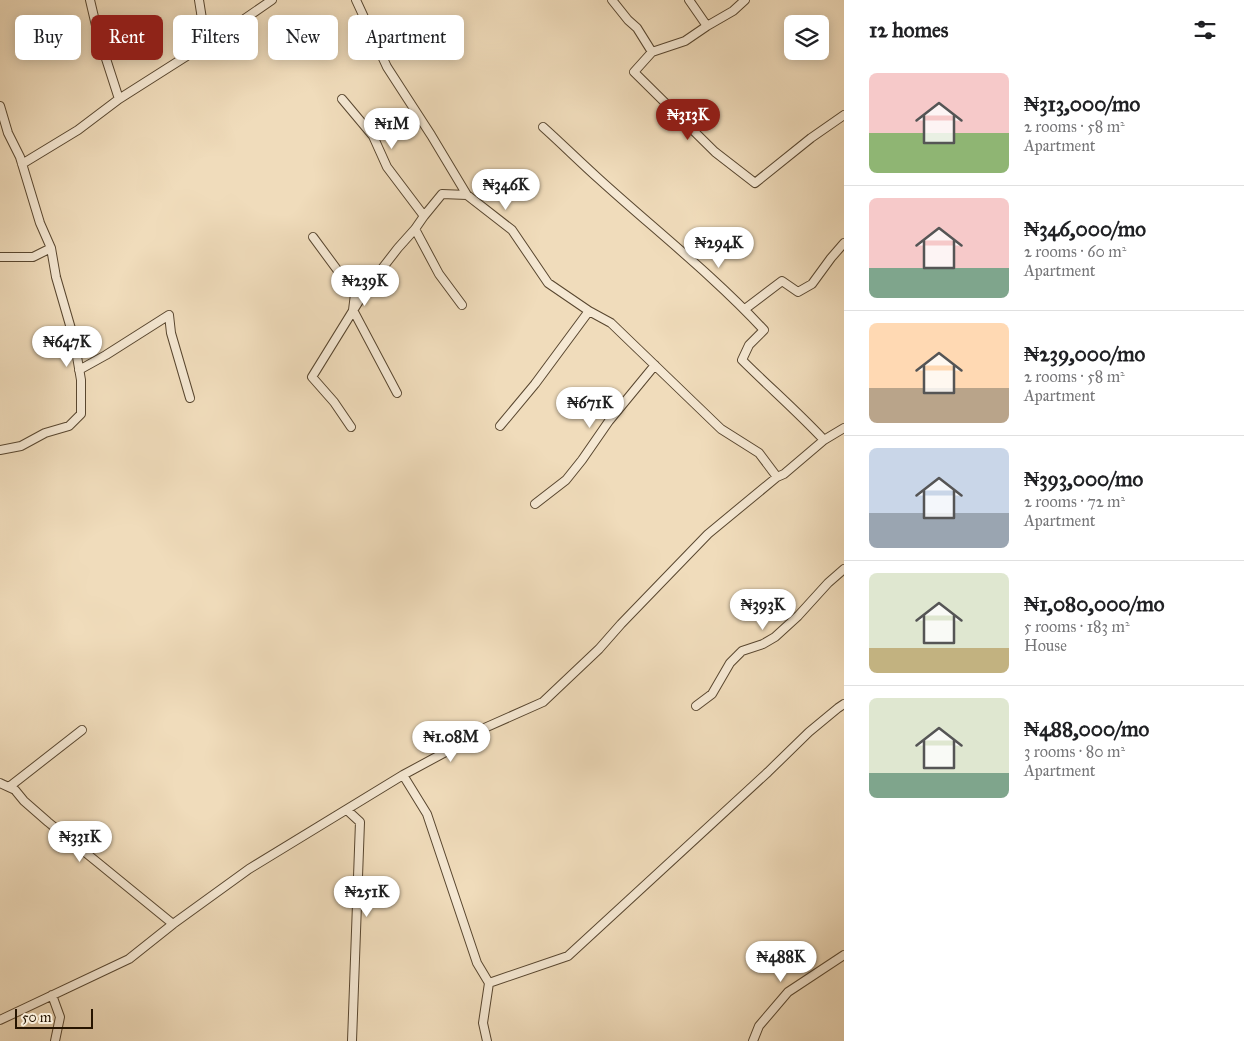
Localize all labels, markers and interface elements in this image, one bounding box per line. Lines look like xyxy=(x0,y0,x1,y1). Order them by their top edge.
chip: Buy xyxy=(15,15,81,60)
chip: Rent xyxy=(91,15,163,60)
chip: Filters xyxy=(173,15,258,60)
chip: New xyxy=(268,15,338,60)
chip: Apartment xyxy=(348,15,464,60)
map controls xyxy=(784,15,829,60)
button: layers xyxy=(784,15,829,60)
icon: filters xyxy=(1191,16,1219,44)
text: 12 homes xyxy=(869,17,948,43)
text: ₦313,000/mo xyxy=(1024,91,1140,117)
icon: home xyxy=(909,93,969,153)
pin: ₦313K xyxy=(653,98,723,141)
text: ₦313K xyxy=(667,105,709,124)
pin: ₦1M xyxy=(368,108,416,150)
text: ₦1M xyxy=(375,114,409,133)
text: 2 rooms · 58 m² xyxy=(1024,117,1125,136)
text: Apartment xyxy=(1024,136,1096,155)
pin: ₦346K xyxy=(471,168,541,211)
text: ₦346K xyxy=(483,175,529,194)
text: ₦346,000/mo xyxy=(1024,216,1146,242)
icon: home xyxy=(909,218,969,278)
pin: ₦294K xyxy=(684,226,754,269)
text: ₦294K xyxy=(695,233,743,252)
text: 2 rooms · 60 m² xyxy=(1024,242,1126,261)
text: Apartment xyxy=(1024,261,1096,280)
pin: ₦239K xyxy=(330,264,400,307)
text: ₦239K xyxy=(342,271,388,290)
pin: ₦647K xyxy=(32,326,102,368)
text: ₦647K xyxy=(43,332,91,351)
text: ₦239,000/mo xyxy=(1024,341,1145,367)
icon: home xyxy=(909,343,969,403)
text: 2 rooms · 58 m² xyxy=(1024,367,1125,386)
pin: ₦671K xyxy=(555,386,625,429)
text: Apartment xyxy=(1024,386,1096,405)
text: ₦671K xyxy=(567,393,613,412)
text: ₦393,000/mo xyxy=(1024,466,1143,492)
icon: home xyxy=(909,468,969,528)
text: 2 rooms · 72 m² xyxy=(1024,492,1125,511)
text: Apartment xyxy=(1024,511,1096,530)
pin: ₦393K xyxy=(728,588,798,631)
text: ₦1,080,000/mo xyxy=(1024,591,1165,617)
icon: home xyxy=(909,593,969,653)
text: ₦393K xyxy=(741,595,785,614)
text: 5 rooms · 183 m² xyxy=(1024,617,1130,636)
text: House xyxy=(1024,636,1067,655)
text: ₦488,000/mo xyxy=(1024,716,1149,742)
icon: home xyxy=(909,718,969,778)
pin: ₦1.08M xyxy=(410,720,492,763)
text: ₦1.08M xyxy=(423,727,479,746)
text: 3 rooms · 80 m² xyxy=(1024,742,1125,761)
text: Apartment xyxy=(1024,761,1096,780)
pin: ₦331K xyxy=(45,820,115,863)
text: ₦331K xyxy=(59,827,101,846)
pin: ₦251K xyxy=(332,876,402,918)
text: ₦251K xyxy=(345,882,389,901)
pin: ₦488K xyxy=(746,940,816,983)
text: ₦488K xyxy=(757,947,805,966)
scale bar xyxy=(15,1006,92,1029)
text: 50 m xyxy=(22,1009,51,1026)

